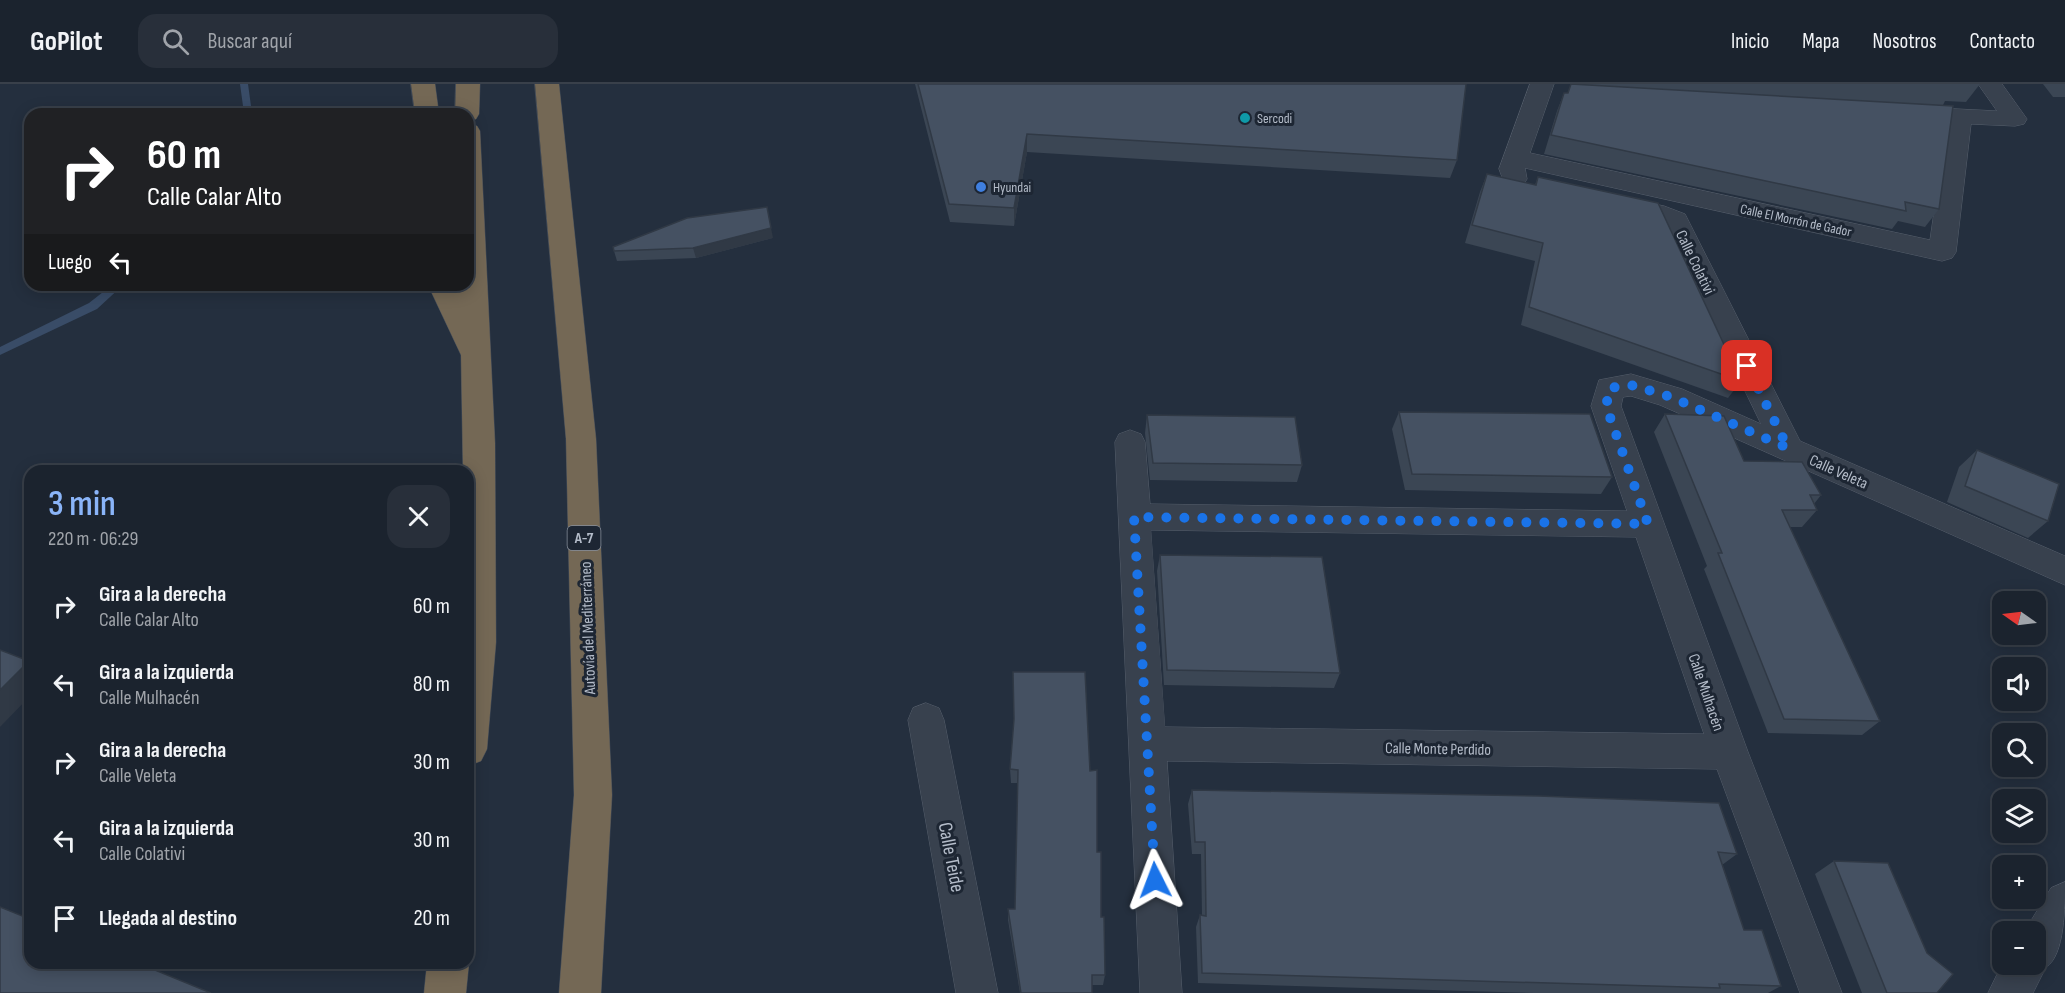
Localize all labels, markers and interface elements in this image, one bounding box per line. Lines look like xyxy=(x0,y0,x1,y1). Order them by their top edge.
search box xyxy=(138,14,558,68)
text: GoPilot xyxy=(30,25,102,58)
icon: search xyxy=(159,25,192,58)
text: Buscar aquí xyxy=(207,28,292,55)
text: Inicio xyxy=(1731,29,1769,54)
text: Mapa xyxy=(1802,29,1840,54)
text: Nosotros xyxy=(1873,29,1937,54)
text: Contacto xyxy=(1970,29,2035,54)
place label: Sercodi xyxy=(1257,110,1292,127)
marker: Sercodi xyxy=(1238,111,1252,125)
text: 60 m xyxy=(147,130,221,181)
icon: right xyxy=(48,132,126,210)
place label: Hyundai xyxy=(993,179,1031,196)
marker: Hyundai xyxy=(974,180,988,194)
text: Calle Calar Alto xyxy=(147,181,282,213)
street label: Calle El Morrón de Gador xyxy=(1739,200,1853,241)
street label: Calle Colativi xyxy=(1671,227,1718,298)
icon: left xyxy=(104,246,137,279)
text: Luego xyxy=(48,249,92,276)
pin xyxy=(1721,340,1772,391)
icon: arrive xyxy=(1730,349,1763,382)
street label: Calle Veleta xyxy=(1806,451,1871,494)
text: 3 min xyxy=(48,483,116,526)
button: close xyxy=(387,485,450,548)
road number: A-7 xyxy=(568,526,600,550)
text: 220 m · 06:29 xyxy=(48,527,138,551)
street label: Autovía del Mediterráneo xyxy=(577,561,600,696)
text: Gira a la derecha xyxy=(99,581,226,608)
icon: right xyxy=(48,590,81,623)
north arrow xyxy=(1992,591,2046,645)
map controls xyxy=(1992,591,2046,975)
text: 60 m xyxy=(413,593,450,620)
text: Calle Calar Alto xyxy=(99,608,199,632)
street label: Calle Mulhacén xyxy=(1684,651,1728,734)
button: sound xyxy=(1992,657,2046,711)
text: Gira a la izquierda xyxy=(99,659,234,686)
icon: left xyxy=(48,668,81,701)
text: 80 m xyxy=(413,671,450,698)
text: Calle Mulhacén xyxy=(99,686,199,710)
button: search xyxy=(1992,723,2046,777)
text: Gira a la derecha xyxy=(99,737,226,764)
street label: Calle Monte Perdido xyxy=(1385,739,1491,760)
icon: right xyxy=(48,746,81,779)
text: 30 m xyxy=(413,749,450,776)
text: Calle Veleta xyxy=(99,764,177,788)
button: layers xyxy=(1992,789,2046,843)
text: Gira a la izquierda xyxy=(99,815,234,842)
street label: Calle Teide xyxy=(932,820,970,894)
icon: left xyxy=(48,824,81,857)
text: 30 m xyxy=(413,827,450,854)
text: Calle Colativi xyxy=(99,842,185,866)
position arrow xyxy=(1123,848,1187,912)
button: + xyxy=(1992,855,2046,909)
icon: arrive xyxy=(48,902,81,935)
text: Llegada al destino xyxy=(99,905,237,932)
text: 20 m xyxy=(414,905,450,932)
button: − xyxy=(1992,921,2046,975)

